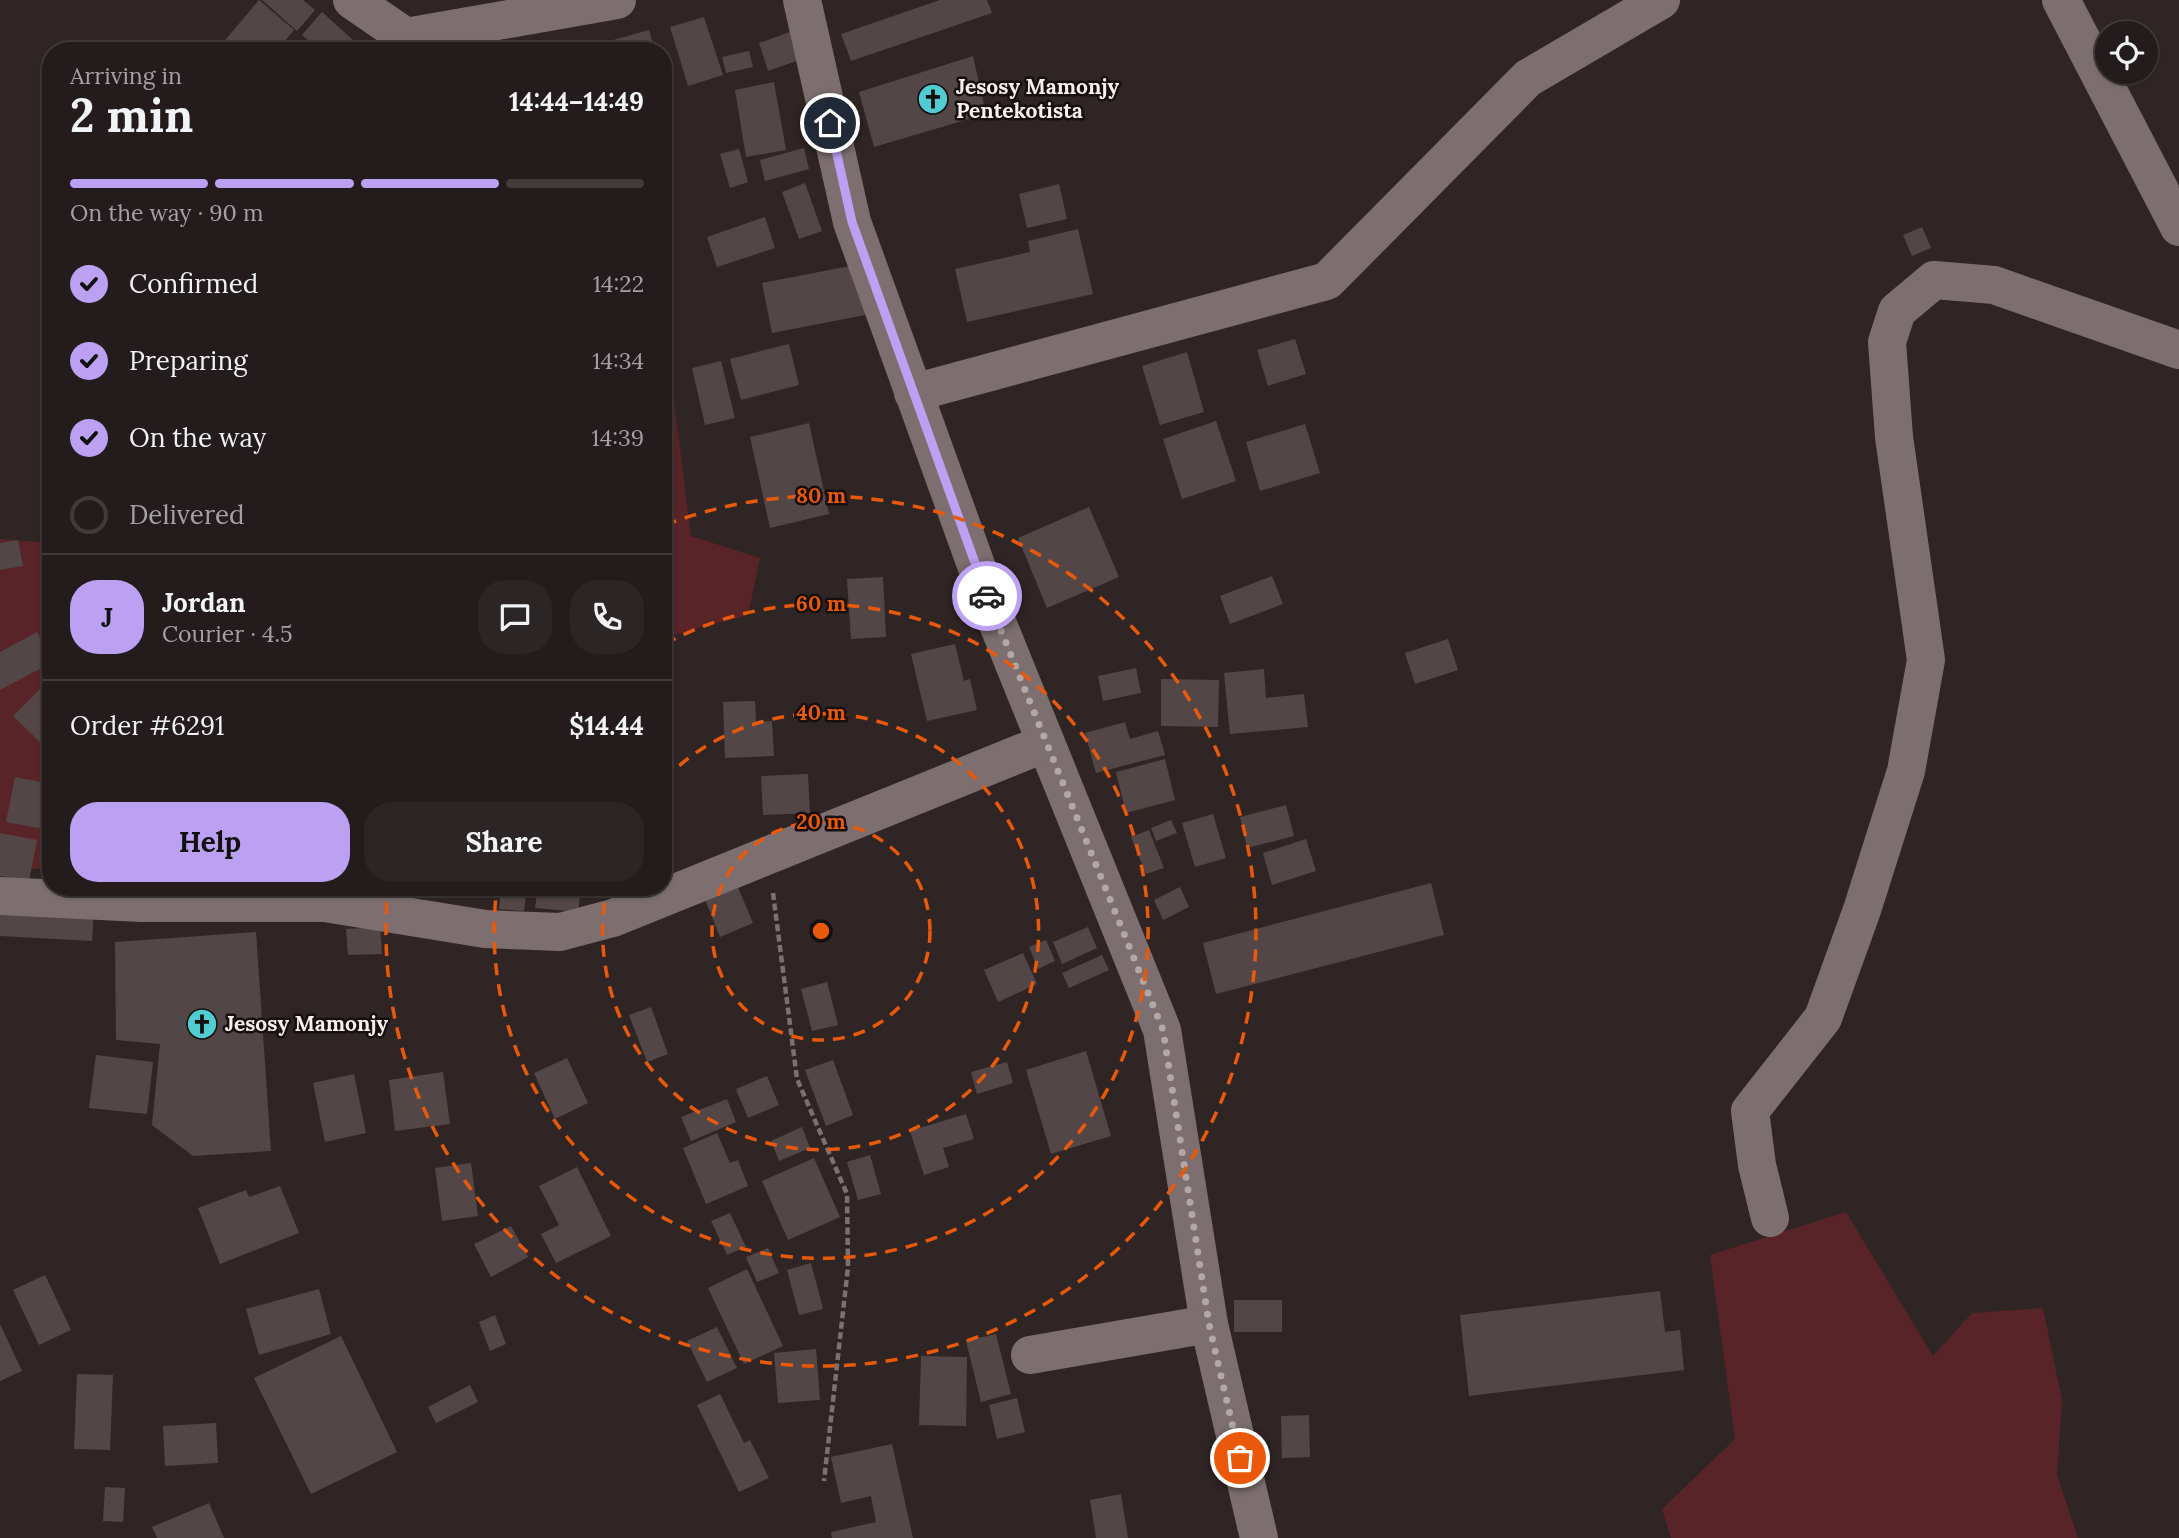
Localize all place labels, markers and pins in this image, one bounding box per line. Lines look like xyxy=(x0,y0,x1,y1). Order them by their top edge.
place label: Jesosy Mamonjy Pentekotista xyxy=(956,73,1119,124)
church icon: Jesosy Mamonjy Pentekotista xyxy=(916,82,950,116)
pin xyxy=(800,93,860,153)
centre of rings xyxy=(809,919,833,943)
church icon: Jesosy Mamonjy xyxy=(185,1007,219,1041)
place label: Jesosy Mamonjy xyxy=(225,1010,388,1037)
pin xyxy=(1210,1428,1270,1488)

